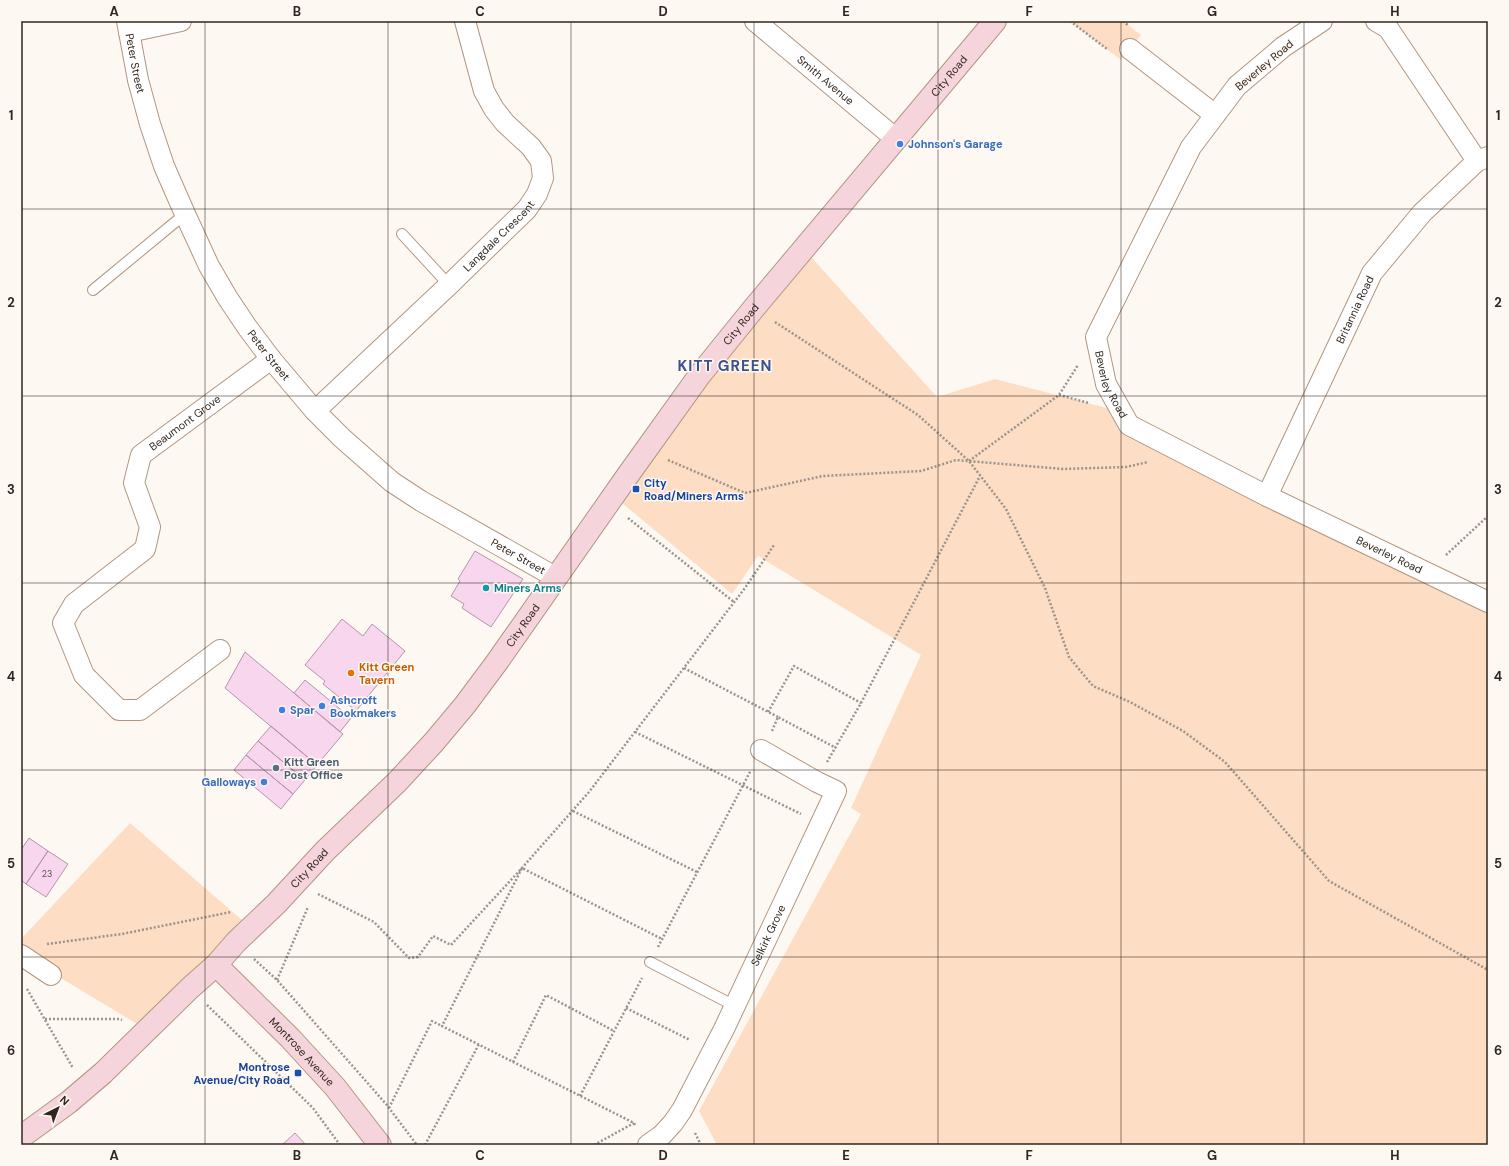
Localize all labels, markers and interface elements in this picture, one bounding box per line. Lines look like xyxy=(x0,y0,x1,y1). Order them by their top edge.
text: A xyxy=(109,3,119,20)
text: B xyxy=(293,3,301,20)
text: C xyxy=(475,3,485,20)
text: D xyxy=(658,3,668,20)
text: E xyxy=(842,3,850,20)
text: F xyxy=(1025,3,1033,20)
text: G xyxy=(1207,3,1217,20)
text: H xyxy=(1390,3,1400,20)
street label: Peter Street xyxy=(122,32,148,95)
street label: Beverley Road xyxy=(1232,37,1296,93)
street label: Smith Avenue xyxy=(794,52,857,108)
street label: City Road xyxy=(928,52,970,99)
text: 1 xyxy=(9,107,13,124)
text: 1 xyxy=(1496,107,1500,124)
place label: Johnson's Garage xyxy=(908,137,1003,151)
marker: Johnson's Garage xyxy=(895,139,905,149)
street label: Langdale Crescent xyxy=(460,198,538,274)
street label: Britannia Road xyxy=(1333,273,1377,346)
text: 2 xyxy=(7,294,15,311)
text: 2 xyxy=(1494,294,1502,311)
street label: City Road xyxy=(720,301,762,348)
street label: Peter Street xyxy=(244,327,293,383)
street label: Beverley Road xyxy=(1092,349,1131,420)
district label: KITT GREEN xyxy=(678,356,772,376)
street label: Beaumont Grove xyxy=(146,392,223,454)
place label: City Road/Miners Arms xyxy=(644,476,744,503)
text: 3 xyxy=(7,481,15,498)
text: 3 xyxy=(1494,481,1502,498)
marker: City Road/Miners Arms xyxy=(631,484,641,494)
street label: Beverley Road xyxy=(1354,533,1425,577)
street label: Peter Street xyxy=(489,535,548,577)
place label: Miners Arms xyxy=(494,581,562,595)
marker: Miners Arms xyxy=(481,583,491,593)
street label: City Road xyxy=(503,601,543,650)
place label: Kitt Green Tavern xyxy=(359,660,415,687)
text: 4 xyxy=(7,668,15,685)
marker: Kitt Green Tavern xyxy=(346,668,356,678)
text: 4 xyxy=(1494,668,1502,685)
place label: Ashcroft Bookmakers xyxy=(330,693,397,720)
marker: Ashcroft Bookmakers xyxy=(317,701,327,711)
place label: Spar xyxy=(290,703,315,717)
marker: Spar xyxy=(277,705,287,715)
place label: Kitt Green Post Office xyxy=(284,755,343,782)
marker: Kitt Green Post Office xyxy=(271,763,281,773)
place label: Galloways xyxy=(201,775,256,789)
marker: Galloways xyxy=(259,777,269,787)
street label: City Road xyxy=(287,845,331,891)
text: 5 xyxy=(7,855,15,872)
text: 5 xyxy=(1494,855,1502,872)
house number: 23 xyxy=(42,868,52,880)
street label: Selkirk Grove xyxy=(748,903,788,968)
street label: Montrose Avenue xyxy=(266,1014,337,1089)
text: 6 xyxy=(7,1042,15,1059)
text: 6 xyxy=(1494,1042,1502,1059)
place label: Montrose Avenue/City Road xyxy=(194,1060,290,1087)
marker: Montrose Avenue/City Road xyxy=(293,1068,303,1078)
north arrow xyxy=(38,1088,78,1128)
text: N xyxy=(57,1093,72,1108)
text: A xyxy=(109,1147,119,1164)
text: B xyxy=(293,1147,301,1164)
text: C xyxy=(475,1147,485,1164)
text: D xyxy=(658,1147,668,1164)
text: E xyxy=(842,1147,850,1164)
text: F xyxy=(1025,1147,1033,1164)
text: G xyxy=(1207,1147,1217,1164)
text: H xyxy=(1390,1147,1400,1164)

